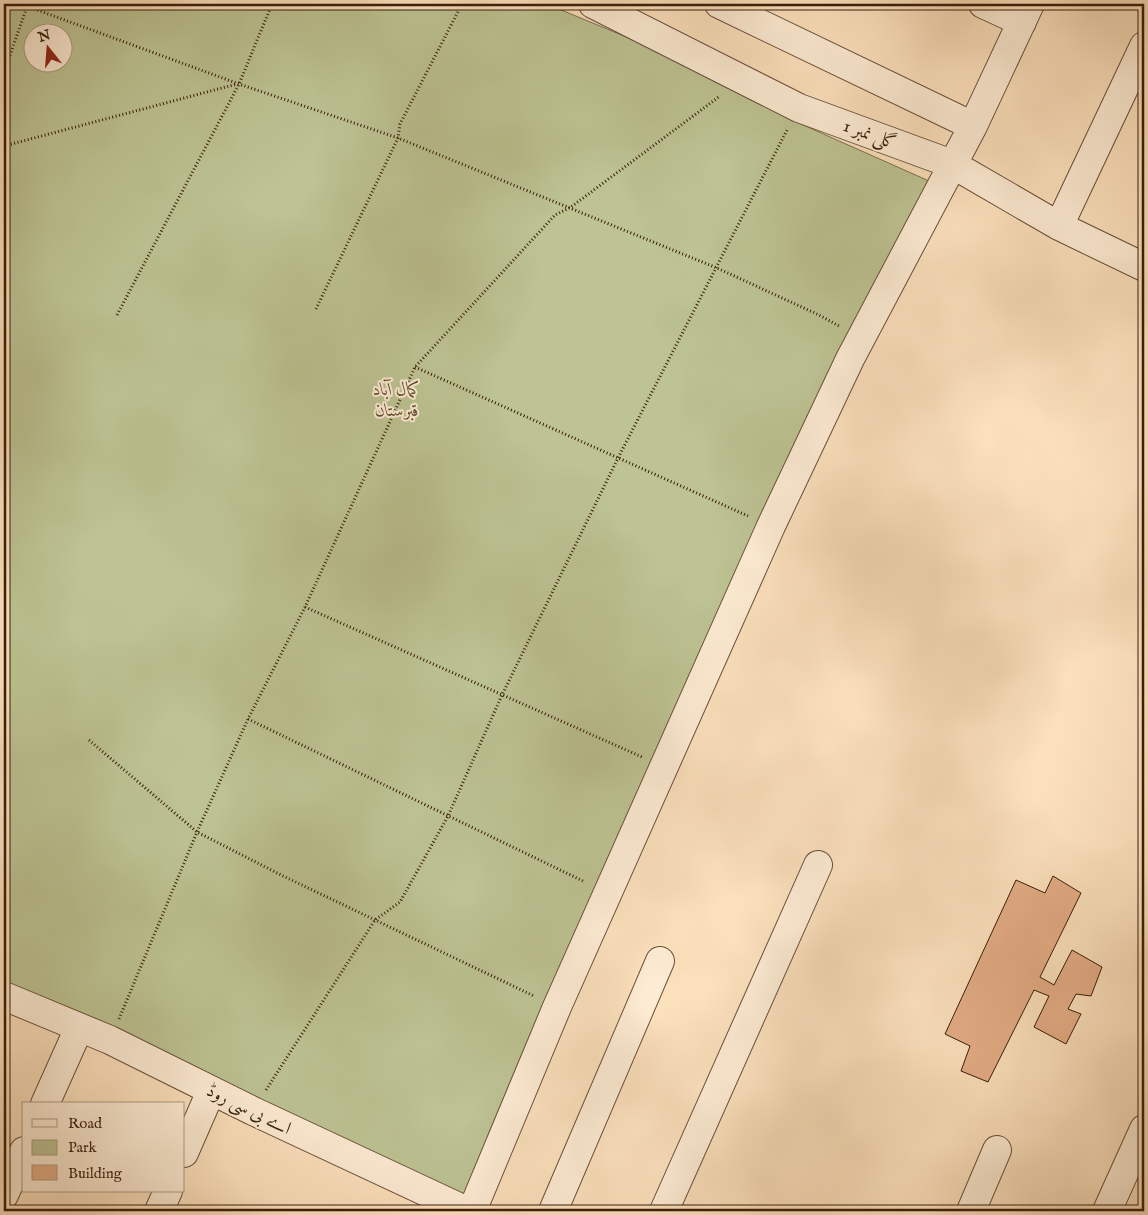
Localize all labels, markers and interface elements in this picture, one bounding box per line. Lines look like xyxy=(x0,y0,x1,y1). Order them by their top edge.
north arrow xyxy=(22,22,72,72)
text: N xyxy=(35,26,53,47)
street label: گلی نمبر 1 xyxy=(840,114,900,156)
park label: کمال آباد قبرستان xyxy=(373,379,421,423)
street label: اے بی سی روڈ xyxy=(202,1080,295,1141)
legend xyxy=(22,1102,185,1192)
text: Road xyxy=(68,1114,103,1133)
text: Park xyxy=(68,1138,98,1157)
text: Building xyxy=(68,1164,123,1183)

